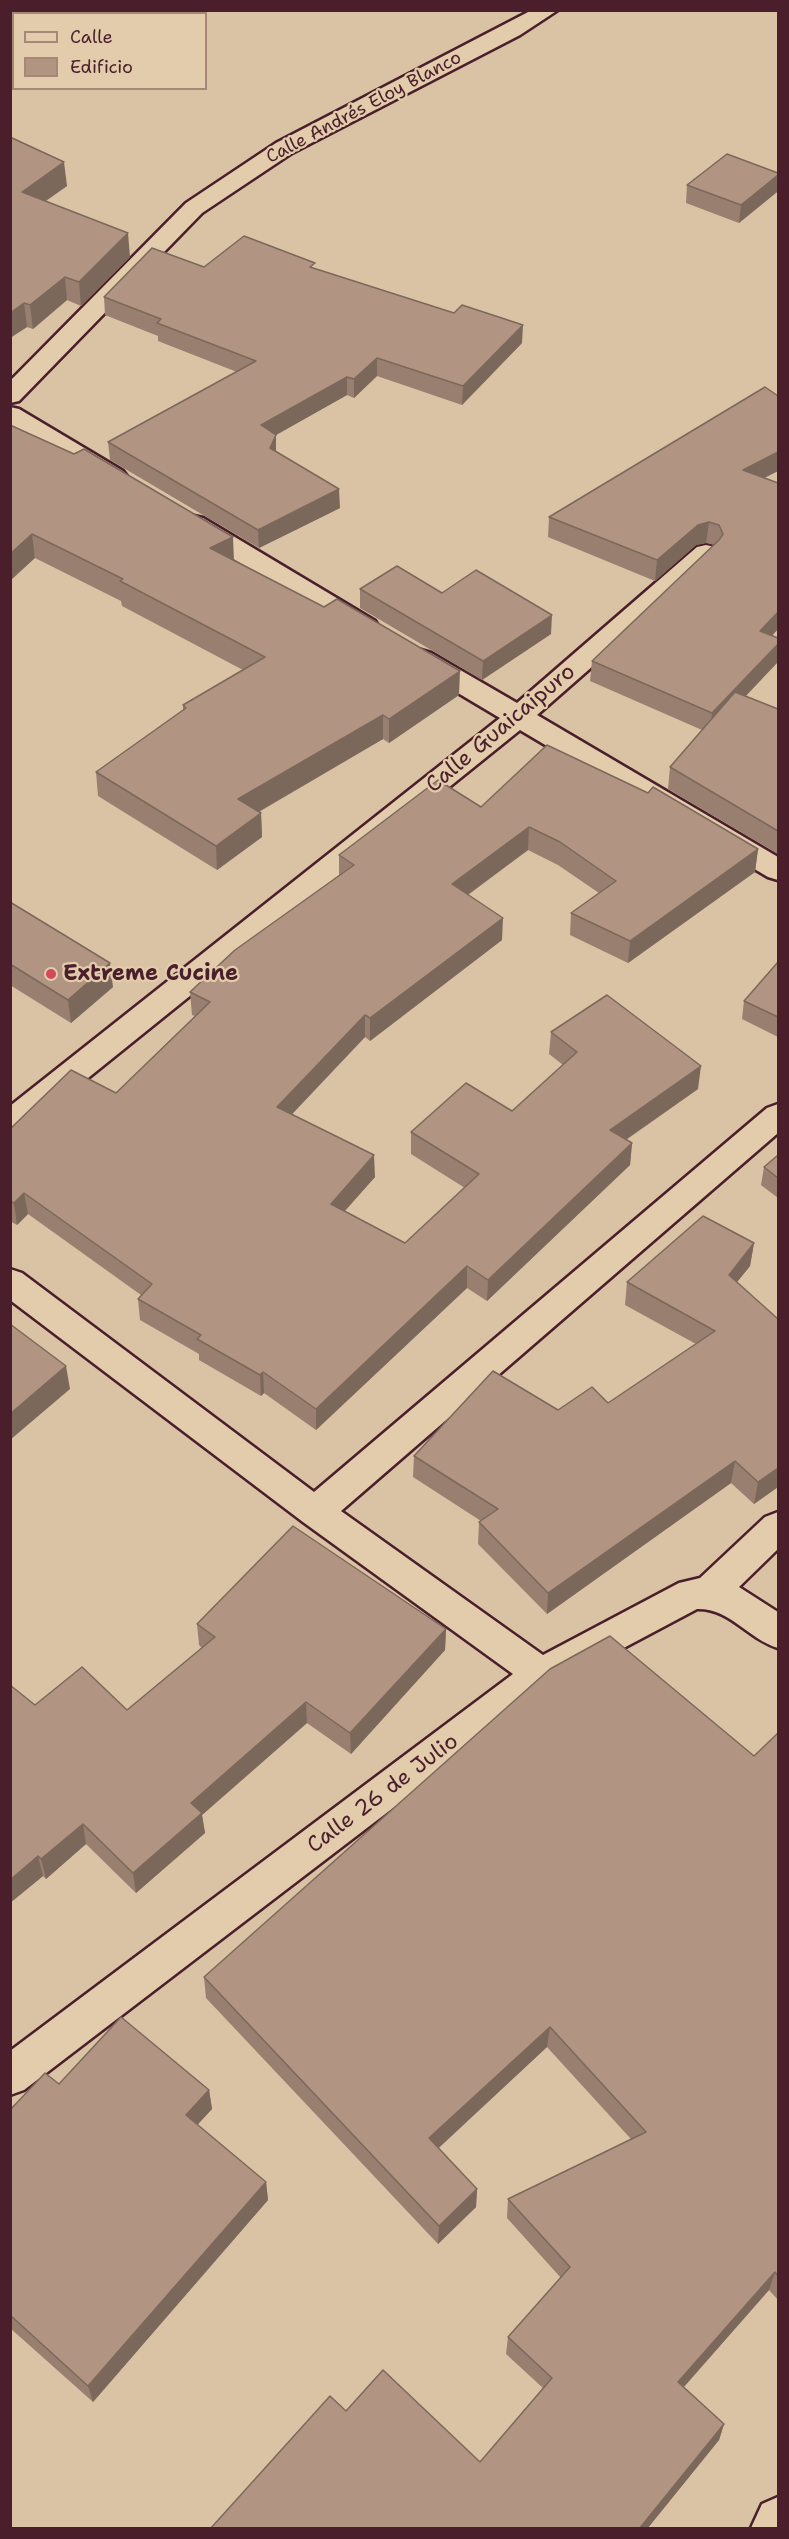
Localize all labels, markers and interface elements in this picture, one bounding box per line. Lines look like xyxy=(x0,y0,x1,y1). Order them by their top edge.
legend xyxy=(12,12,207,90)
text: Calle xyxy=(70,25,113,49)
street label: Calle Andrés Eloy Blanco xyxy=(263,47,465,169)
text: Edificio xyxy=(70,55,133,79)
street label: Calle Guaicaipuro xyxy=(421,659,581,799)
place label: Extreme Cucine xyxy=(63,961,238,987)
marker: Extreme Cucine xyxy=(44,967,58,981)
street label: Calle 26 de Julio xyxy=(302,1729,464,1859)

